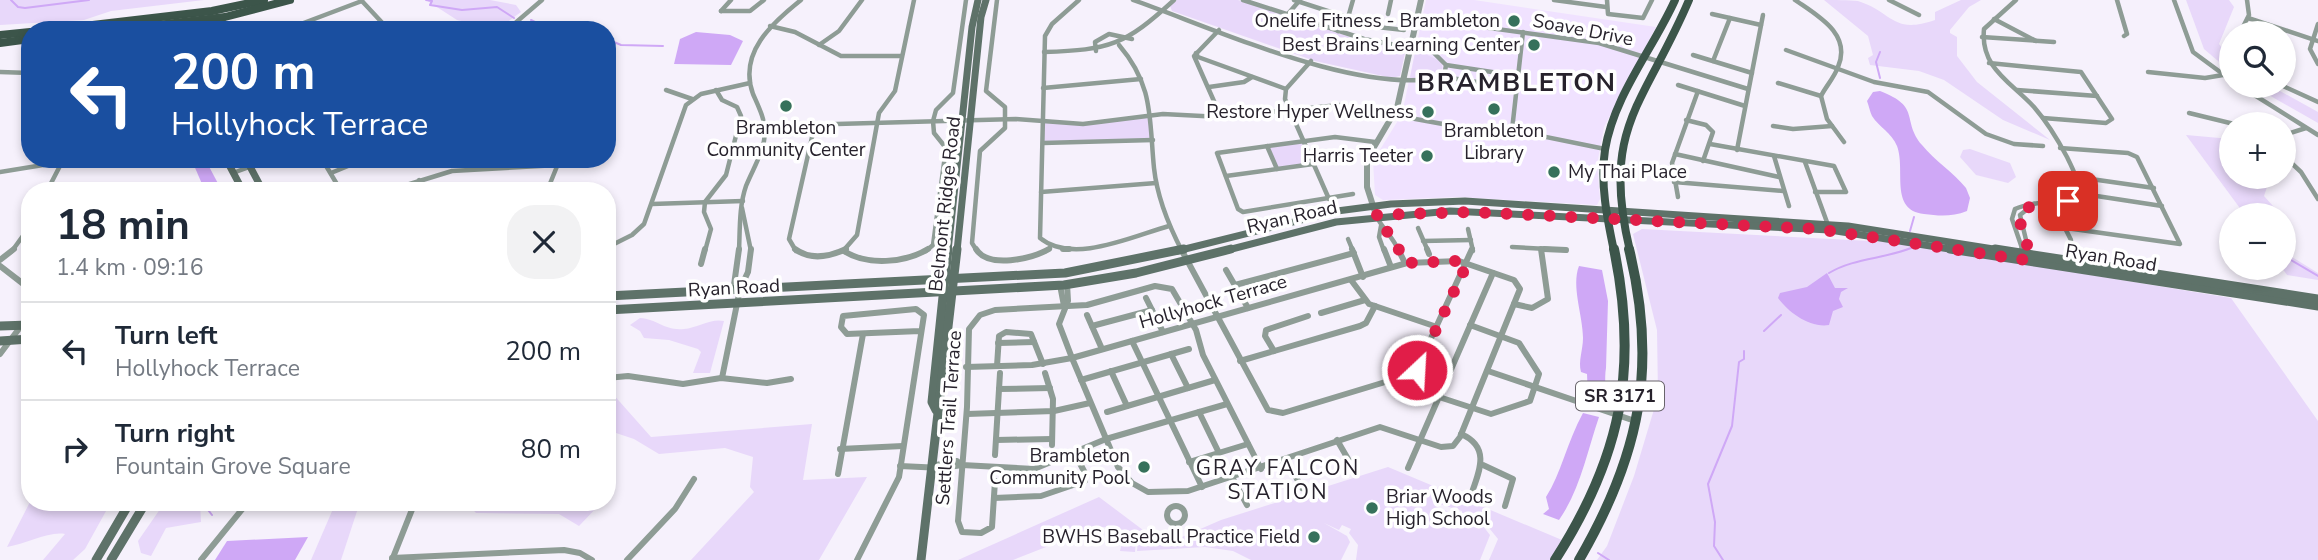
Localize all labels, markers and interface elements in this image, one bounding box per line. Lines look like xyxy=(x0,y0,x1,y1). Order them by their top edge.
place label: Onelife Fitness - Brambleton xyxy=(1254,8,1500,34)
street label: Soave Drive xyxy=(1530,8,1636,52)
marker: Onelife Fitness - Brambleton xyxy=(1506,13,1522,29)
map controls xyxy=(2219,21,2296,280)
button: search xyxy=(2219,21,2296,98)
place label: Best Brains Learning Center xyxy=(1282,32,1520,58)
marker: Best Brains Learning Center xyxy=(1526,37,1542,53)
text: 200 m xyxy=(171,39,315,106)
icon: left xyxy=(56,49,147,140)
district label: BRAMBLETON xyxy=(1417,65,1617,100)
marker: Brambleton Community Center xyxy=(778,98,794,114)
place label: Restore Hyper Wellness xyxy=(1206,99,1414,125)
marker: Brambleton Library xyxy=(1486,101,1502,117)
text: Hollyhock Terrace xyxy=(171,103,428,146)
marker: Restore Hyper Wellness xyxy=(1420,104,1436,120)
button: + xyxy=(2219,112,2296,189)
place label: Brambleton Community Center xyxy=(707,115,866,163)
street label: Belmont Ridge Road xyxy=(923,115,967,293)
place label: Brambleton Library xyxy=(1444,118,1544,166)
place label: Harris Teeter xyxy=(1303,143,1413,169)
marker: Harris Teeter xyxy=(1419,148,1435,164)
place label: My Thai Place xyxy=(1568,159,1687,185)
marker: My Thai Place xyxy=(1546,164,1562,180)
pin xyxy=(2038,171,2098,231)
icon: arrive xyxy=(2049,182,2087,220)
street label: Ryan Road xyxy=(1244,194,1340,240)
text: 18 min xyxy=(56,197,190,254)
button: − xyxy=(2219,203,2296,280)
button: close xyxy=(507,205,581,279)
street label: Ryan Road xyxy=(2063,238,2159,278)
text: 1.4 km · 09:16 xyxy=(56,252,203,283)
street label: Hollyhock Terrace xyxy=(1136,268,1290,336)
street label: Ryan Road xyxy=(687,273,781,303)
text: Turn left xyxy=(115,318,218,353)
street label: Settlers Trail Terrace xyxy=(930,330,968,506)
icon: left xyxy=(56,332,94,370)
position arrow xyxy=(1380,333,1454,407)
text: 200 m xyxy=(505,334,581,369)
text: Hollyhock Terrace xyxy=(115,353,300,384)
road number: SR 3171 xyxy=(1576,382,1664,410)
text: Turn right xyxy=(115,416,234,451)
icon: right xyxy=(56,430,94,468)
text: 80 m xyxy=(521,432,581,467)
place label: Brambleton Community Pool xyxy=(989,443,1130,491)
text: Fountain Grove Square xyxy=(115,451,351,482)
district label: GRAY FALCON STATION xyxy=(1196,454,1360,506)
marker: Brambleton Community Pool xyxy=(1136,459,1152,475)
place label: Briar Woods High School xyxy=(1386,484,1493,532)
marker: Briar Woods High School xyxy=(1364,500,1380,516)
place label: BWHS Baseball Practice Field xyxy=(1042,524,1300,550)
marker: BWHS Baseball Practice Field xyxy=(1306,529,1322,545)

